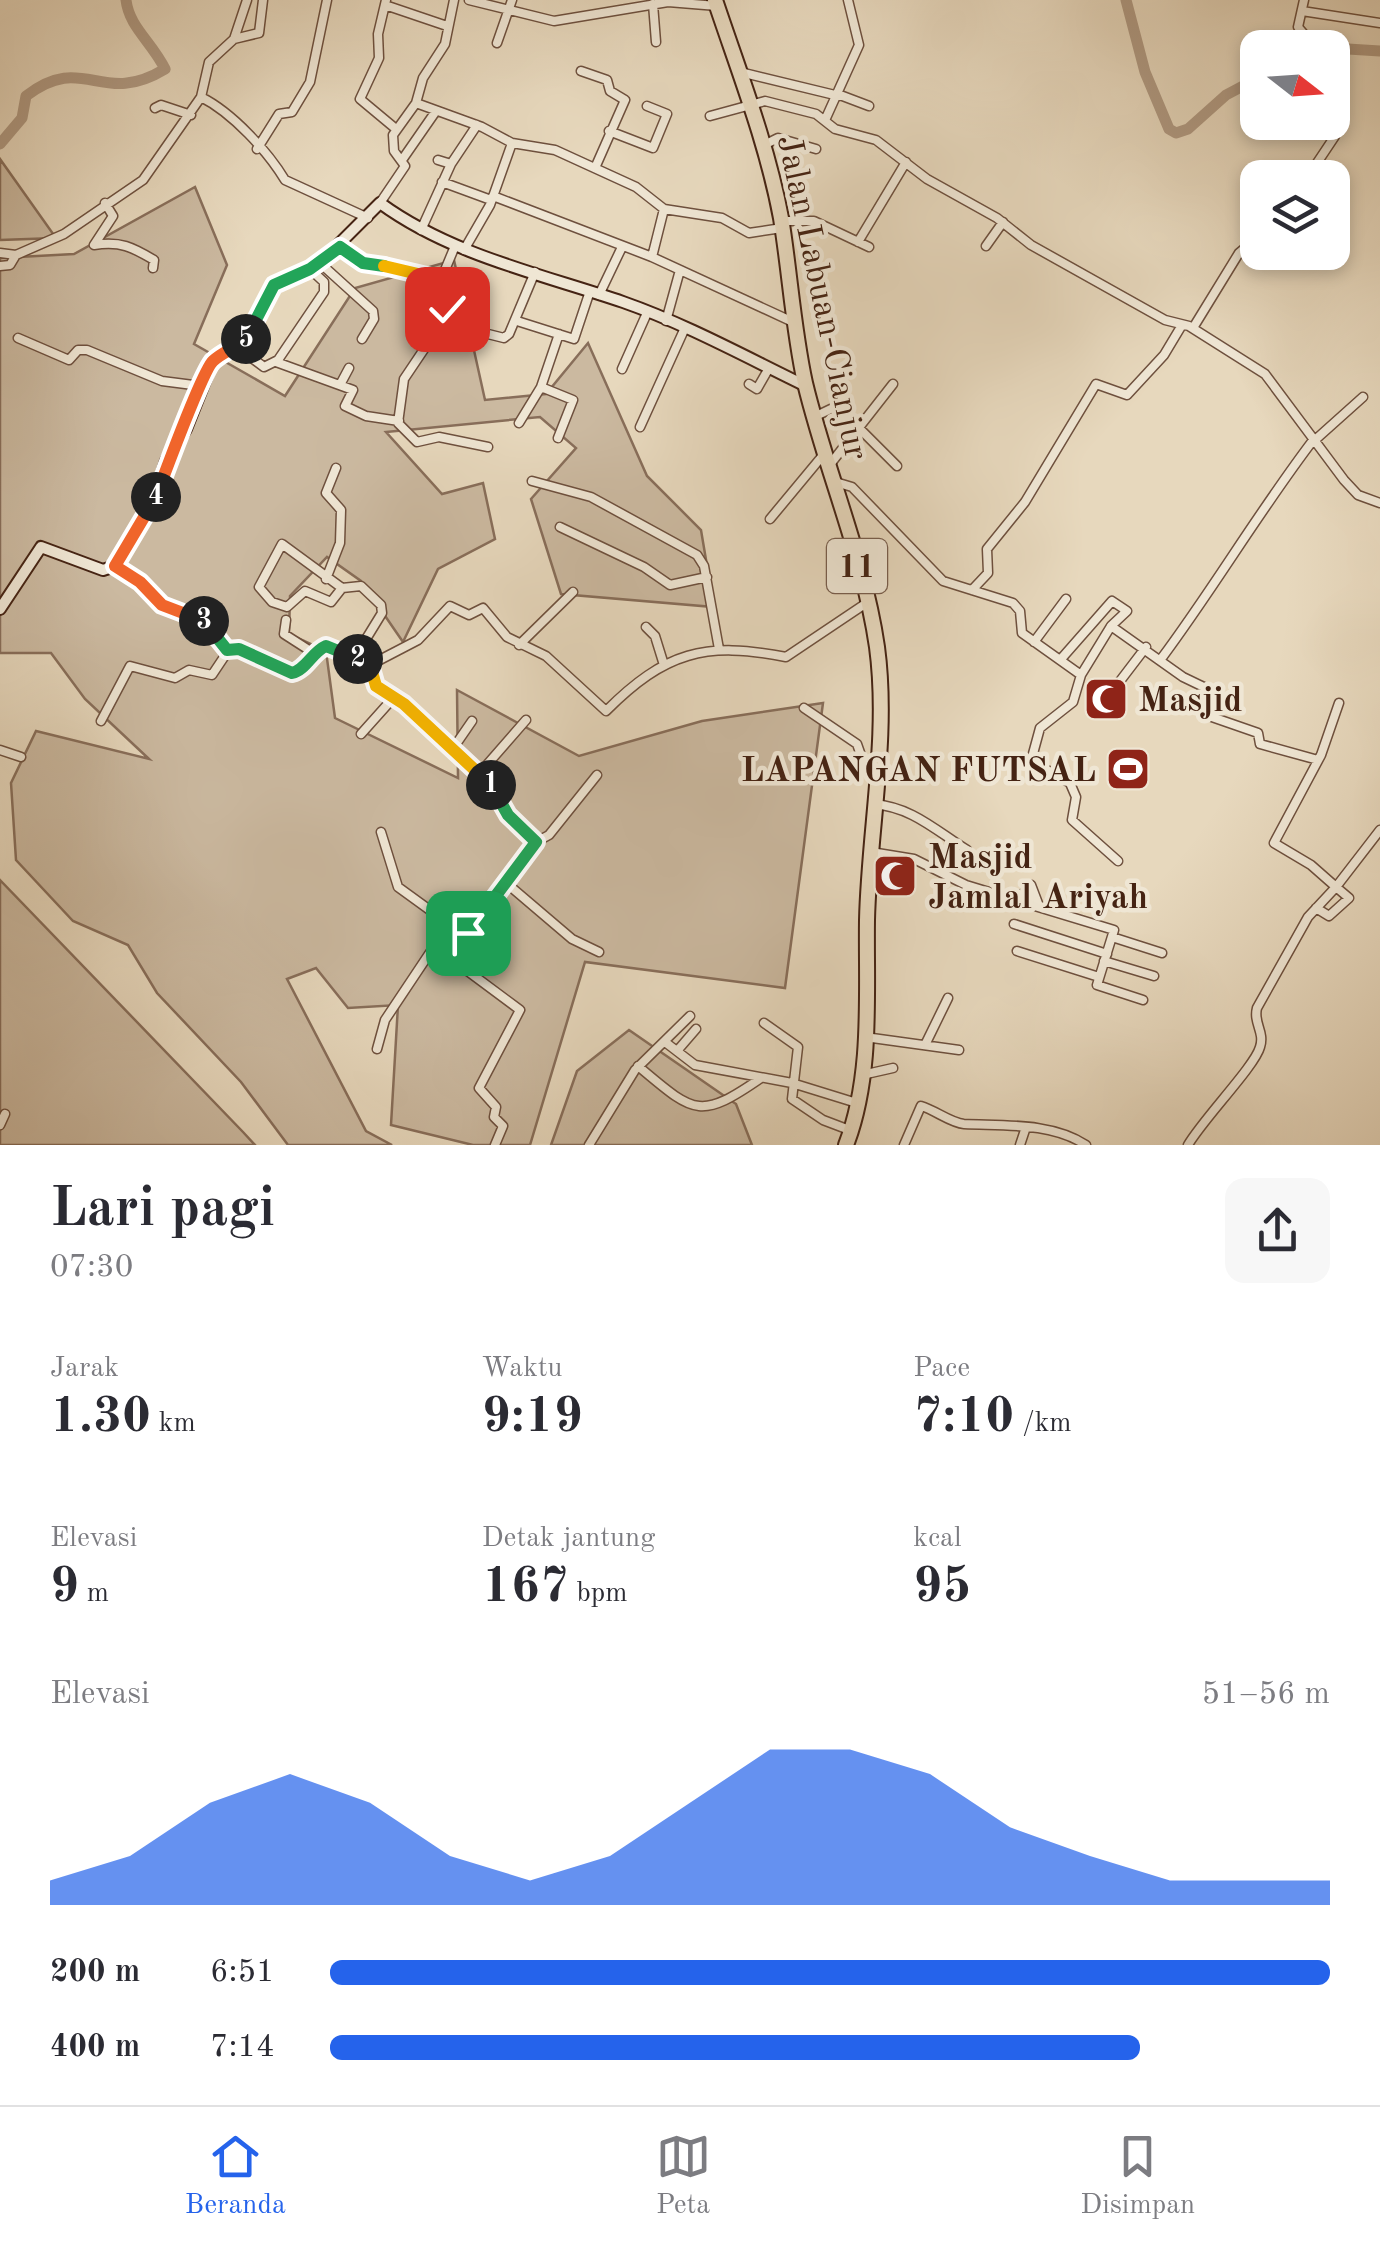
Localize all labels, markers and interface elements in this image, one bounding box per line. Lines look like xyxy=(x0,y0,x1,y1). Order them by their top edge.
north arrow xyxy=(1240,30,1350,140)
map controls xyxy=(1240,30,1350,270)
street label: Jalan Labuan-Cianjur xyxy=(770,132,873,463)
button: layers xyxy=(1240,160,1350,270)
pin xyxy=(405,267,490,352)
icon: check xyxy=(420,282,475,337)
pin: 5 xyxy=(221,314,271,364)
text: 5 xyxy=(238,325,254,353)
pin: 4 xyxy=(131,472,181,522)
text: 4 xyxy=(148,483,164,511)
road number: 11 xyxy=(827,539,887,593)
pin: 3 xyxy=(179,596,229,646)
text: 3 xyxy=(196,607,212,635)
pin: 2 xyxy=(333,634,383,684)
text: 2 xyxy=(350,645,366,673)
mosque icon: Masjid xyxy=(1083,676,1129,722)
place label: Masjid xyxy=(1138,684,1243,719)
sports icon: LAPANGAN FUTSAL xyxy=(1105,746,1151,792)
place label: LAPANGAN FUTSAL xyxy=(740,754,1096,789)
pin: 1 xyxy=(466,760,516,810)
text: 1 xyxy=(483,771,499,799)
place label: Masjid Jamlal Ariyah xyxy=(928,841,1148,916)
mosque icon: Masjid Jamlal Ariyah xyxy=(872,853,918,899)
pin xyxy=(426,891,511,976)
icon: arrive xyxy=(441,906,496,961)
button: share xyxy=(1225,1178,1330,1283)
text: Lari pagi xyxy=(50,1183,275,1238)
text: 07:30 xyxy=(50,1252,133,1284)
text: Jarak xyxy=(50,1355,119,1383)
text: Waktu xyxy=(482,1355,562,1383)
text: Pace xyxy=(913,1355,970,1383)
text: 1.30 xyxy=(50,1393,151,1443)
text: 9:19 xyxy=(482,1393,583,1443)
text: 7:10 xyxy=(913,1393,1014,1443)
text: km xyxy=(151,1410,196,1438)
text: /km xyxy=(1014,1410,1072,1438)
text: Elevasi xyxy=(50,1525,137,1553)
text: Detak jantung xyxy=(482,1525,655,1553)
text: kcal xyxy=(913,1525,962,1553)
text: 9 xyxy=(50,1563,79,1613)
text: 167 xyxy=(482,1563,569,1613)
text: 95 xyxy=(913,1563,971,1613)
text: m xyxy=(79,1580,109,1608)
text: bpm xyxy=(569,1580,628,1608)
text: Elevasi xyxy=(50,1679,150,1711)
text: 51–56 m xyxy=(1202,1679,1330,1711)
text: 200 m xyxy=(50,1957,140,1989)
text: 6:51 xyxy=(210,1957,275,1989)
text: 400 m xyxy=(50,2032,140,2064)
text: 7:14 xyxy=(210,2032,275,2064)
tab: Beranda xyxy=(185,2129,286,2224)
tab: Peta xyxy=(656,2129,711,2224)
tab: Disimpan xyxy=(1080,2129,1195,2224)

